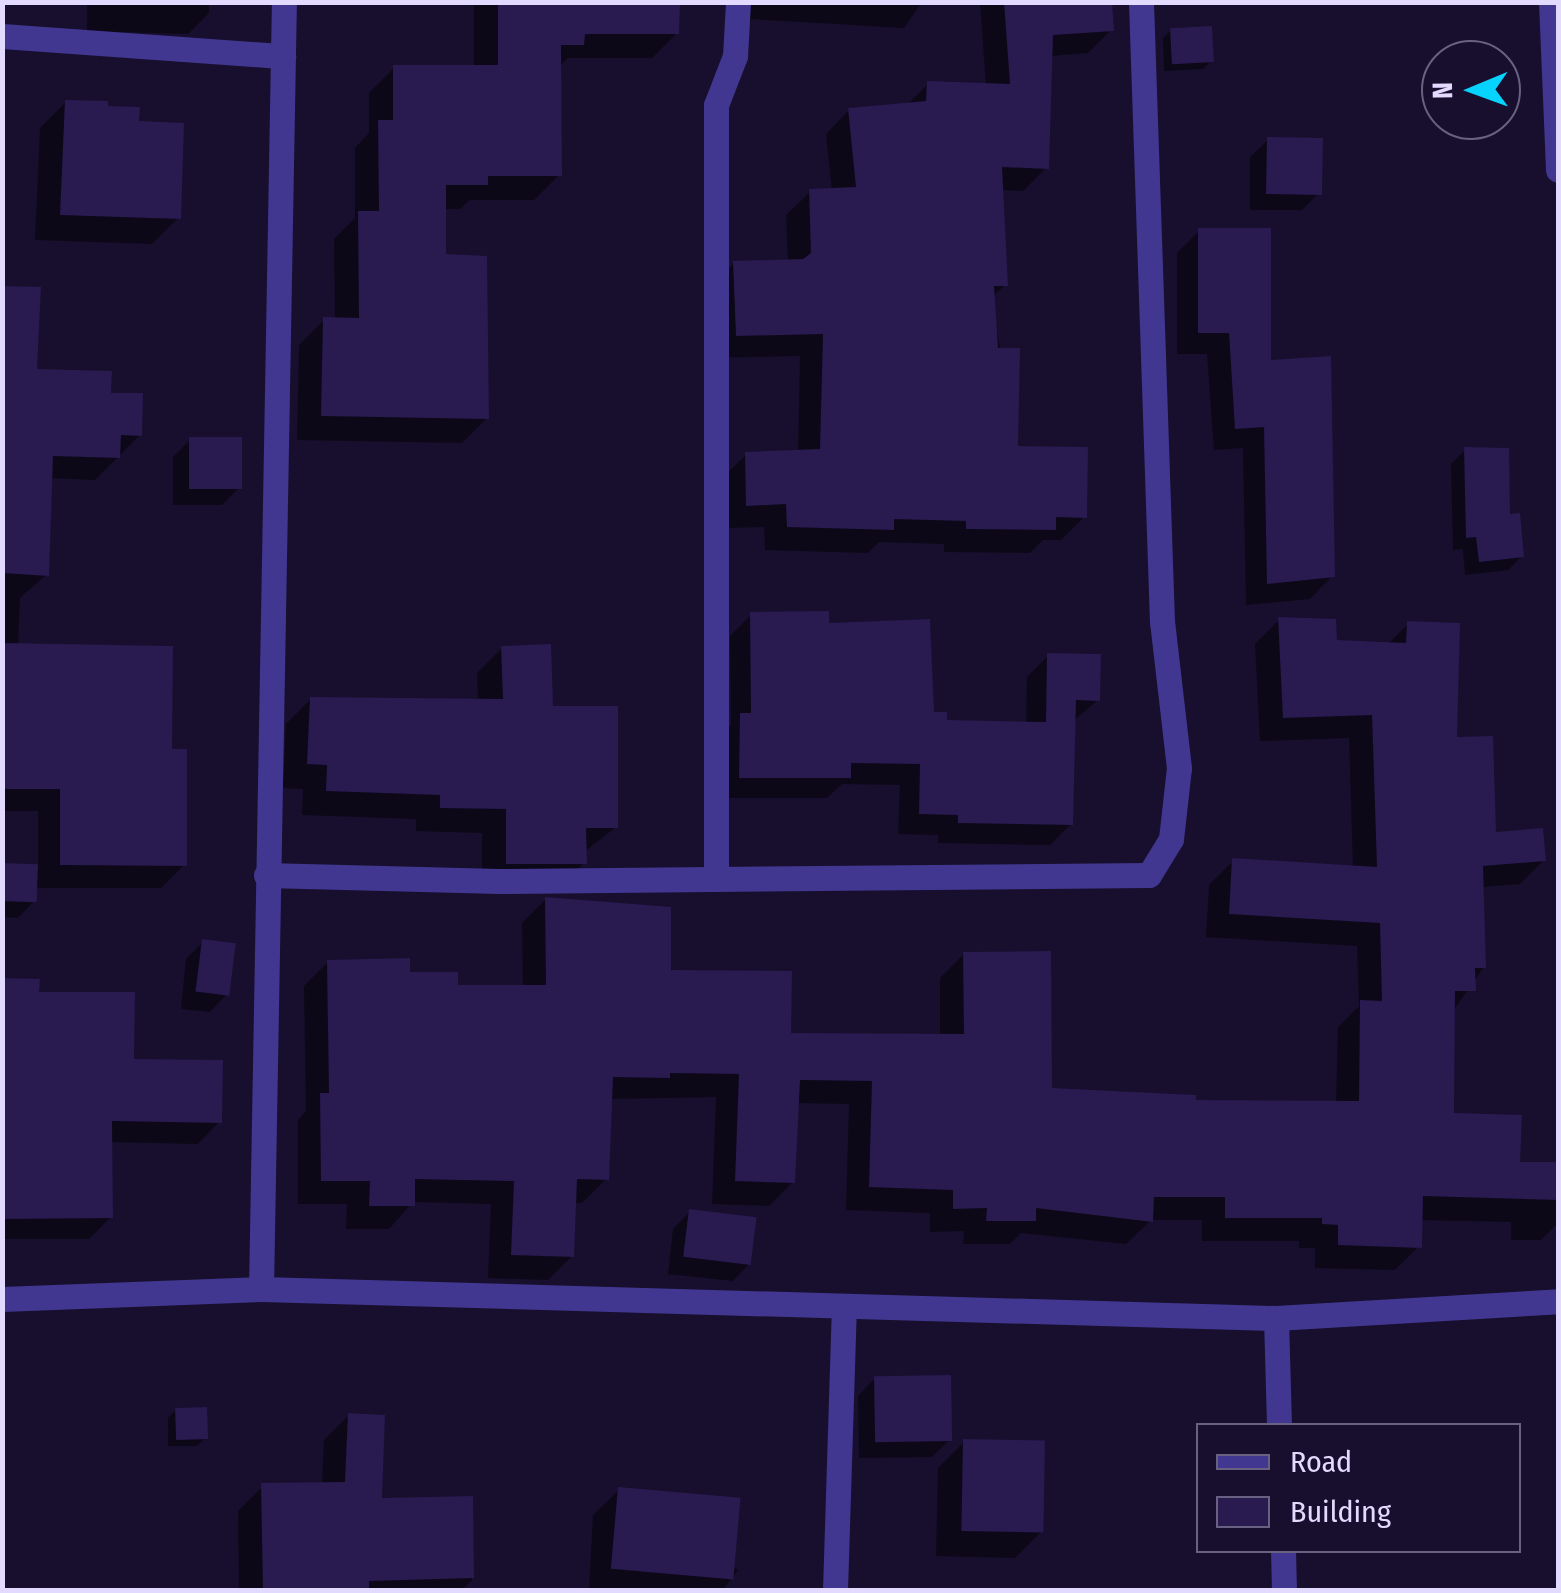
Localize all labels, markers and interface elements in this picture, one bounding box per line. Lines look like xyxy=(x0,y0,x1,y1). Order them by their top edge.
north arrow xyxy=(1421,40,1521,140)
text: N xyxy=(1426,82,1459,99)
legend xyxy=(1196,1423,1521,1553)
text: Road xyxy=(1290,1444,1352,1480)
text: Building xyxy=(1290,1494,1391,1530)

